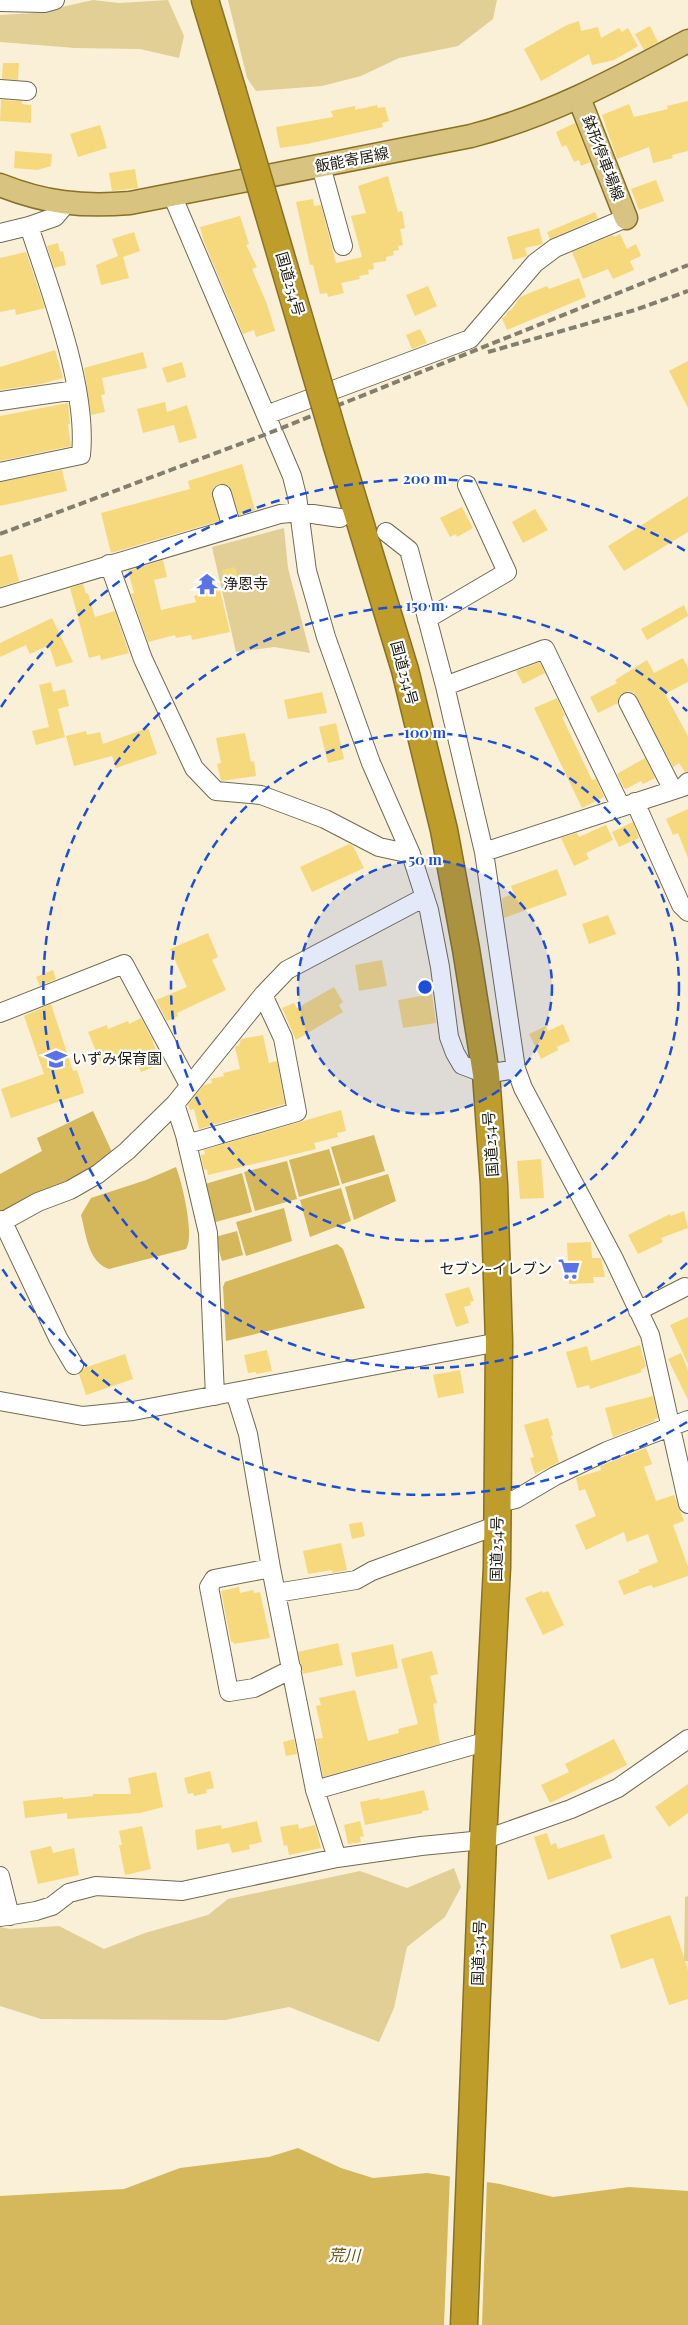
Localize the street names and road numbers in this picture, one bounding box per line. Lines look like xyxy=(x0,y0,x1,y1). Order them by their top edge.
street label: 鉢形停車場線 xyxy=(578,112,629,203)
street label: 飯能寄居線 xyxy=(313,142,391,176)
street label: 国道254号 xyxy=(272,249,310,318)
street label: 国道254号 xyxy=(387,638,423,707)
street label: 国道254号 xyxy=(478,1111,502,1178)
street label: 国道254号 xyxy=(485,1516,507,1582)
street label: 国道254号 xyxy=(467,1920,489,1986)

